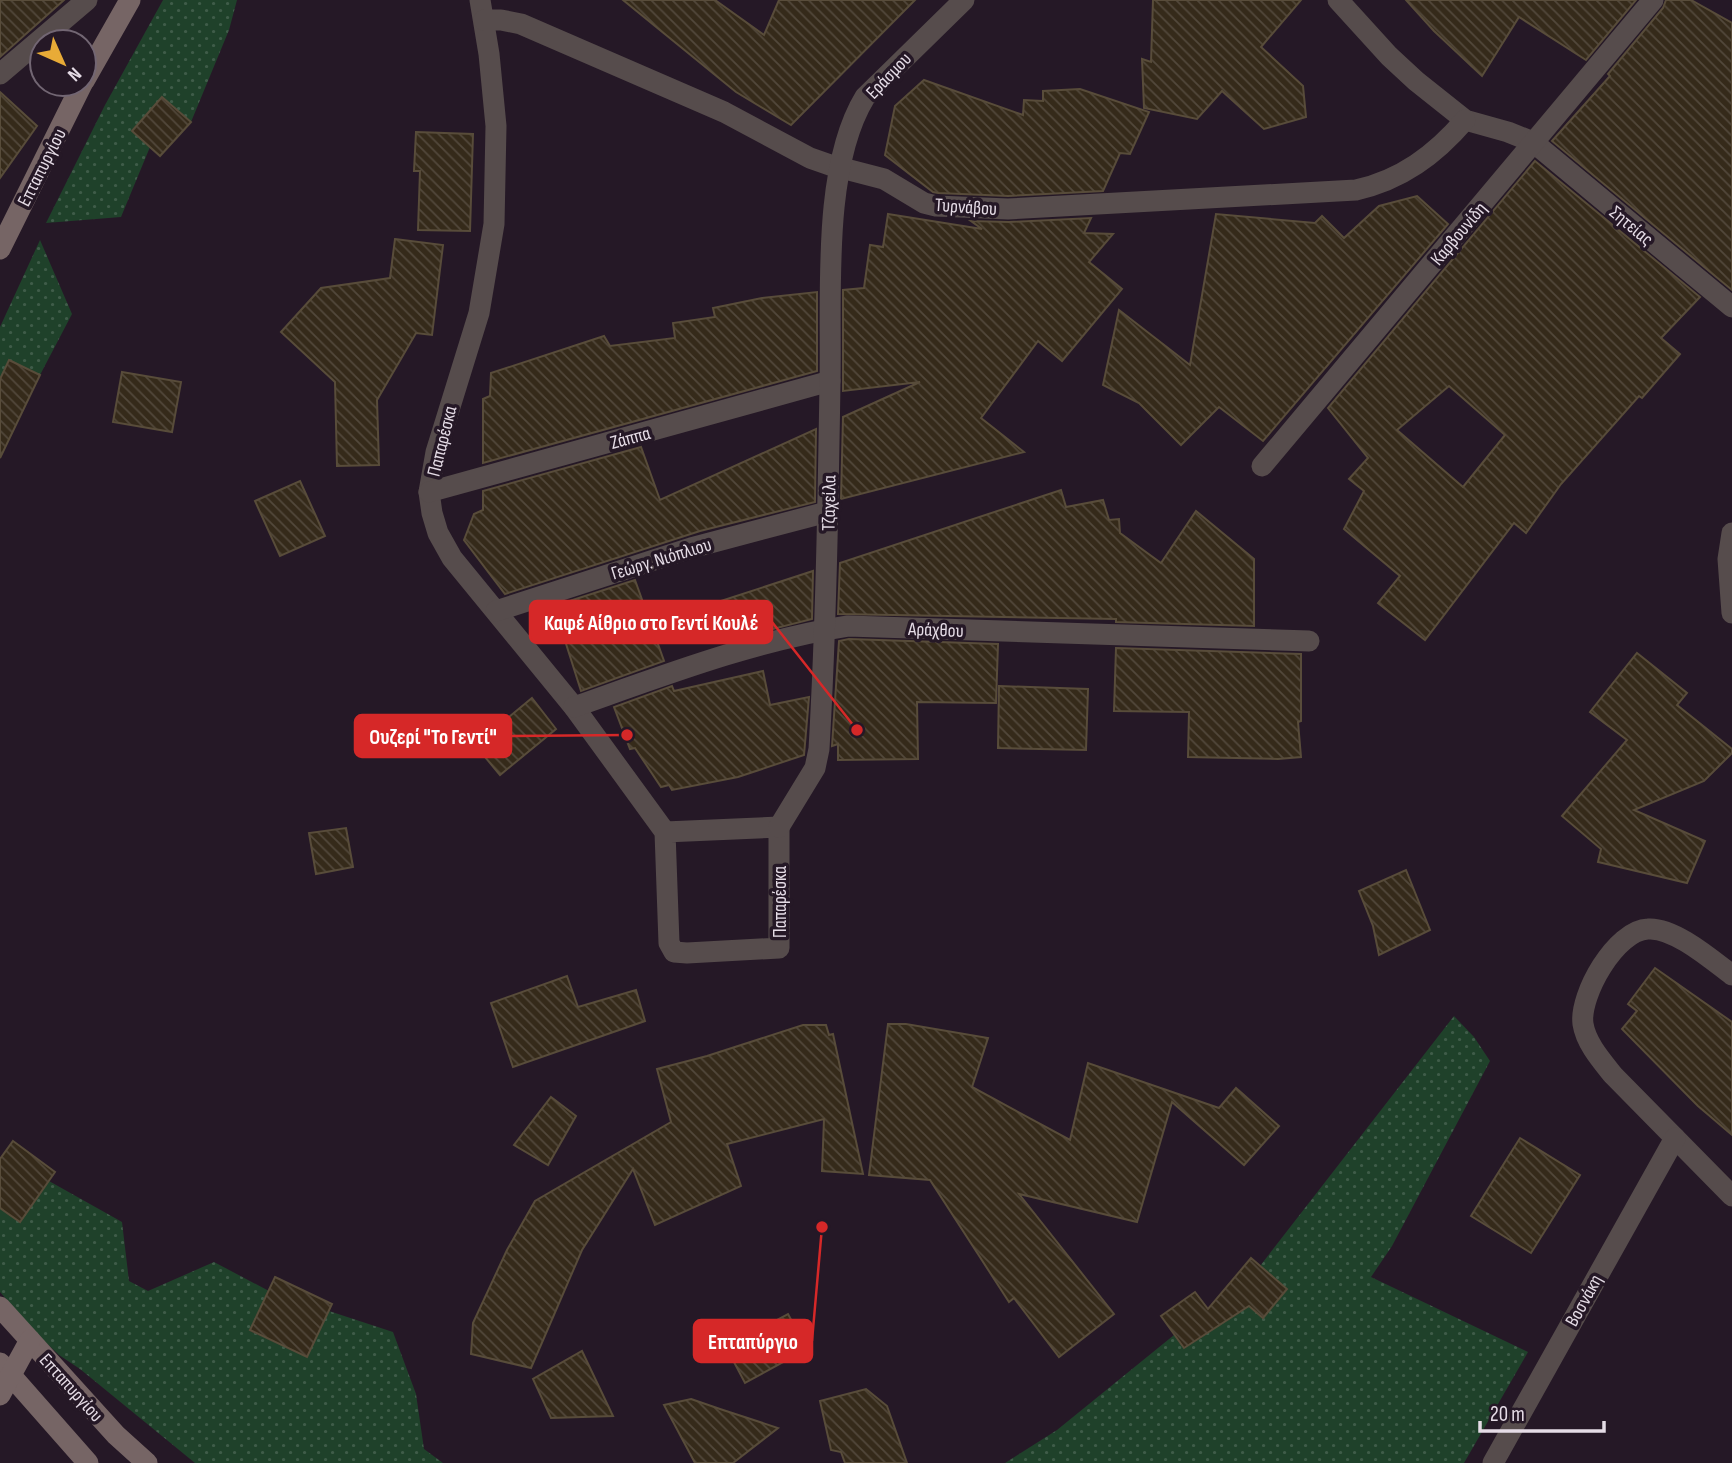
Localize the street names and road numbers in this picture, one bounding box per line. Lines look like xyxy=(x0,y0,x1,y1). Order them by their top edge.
street label: Εράσμου xyxy=(861,48,917,104)
street label: Επταπυργίου xyxy=(13,125,72,210)
street label: Τυρνάβου xyxy=(934,194,998,221)
street label: Καρβουνίδη xyxy=(1426,198,1492,270)
street label: Σητείας xyxy=(1604,201,1658,251)
street label: Παπαρέσκα xyxy=(423,404,462,479)
street label: Ζάππα xyxy=(608,422,653,455)
street label: Τζαχείλα xyxy=(818,475,841,531)
street label: Γεώργ. Νιόπλιου xyxy=(609,533,714,586)
street label: Αράχθου xyxy=(907,618,964,643)
street label: Παπαρέσκα xyxy=(769,866,792,938)
street label: Βοσνάκη xyxy=(1561,1271,1608,1331)
street label: Επταπυργίου xyxy=(34,1349,108,1427)

